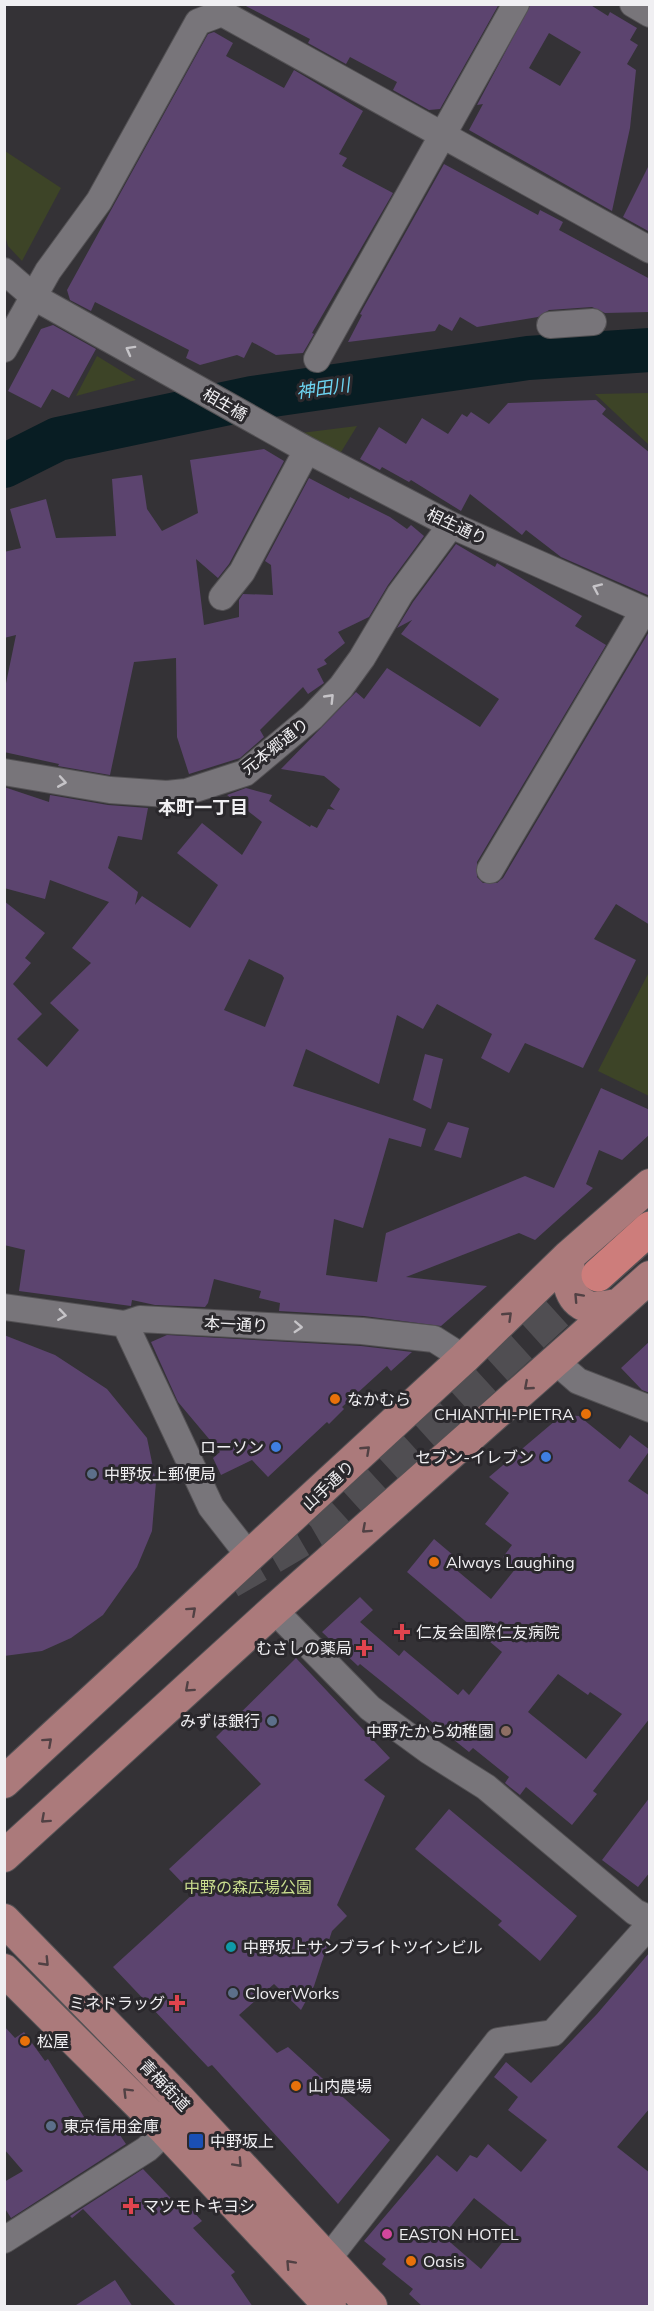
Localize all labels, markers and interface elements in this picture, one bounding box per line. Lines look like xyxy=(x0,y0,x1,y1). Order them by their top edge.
one-way arrow xyxy=(126,346,137,358)
water label: 神田川 xyxy=(295,373,353,403)
street label: 相生橋 xyxy=(199,383,251,425)
street label: 相生通り xyxy=(424,503,490,549)
one-way arrow xyxy=(592,584,603,596)
one-way arrow xyxy=(323,695,334,705)
street label: 元本郷通り xyxy=(237,713,313,779)
one-way arrow xyxy=(57,775,67,788)
district label: 本町一丁目 xyxy=(158,796,248,819)
one-way arrow xyxy=(574,1293,585,1303)
one-way arrow xyxy=(58,1309,67,1321)
street label: 本一通り xyxy=(204,1312,268,1336)
one-way arrow xyxy=(500,1313,511,1324)
one-way arrow xyxy=(293,1320,302,1333)
one-way arrow xyxy=(524,1379,535,1390)
place label: なかむら xyxy=(347,1389,411,1409)
marker: なかむら xyxy=(328,1392,342,1406)
place label: CHIANTHI-PIETRA xyxy=(434,1404,574,1424)
marker: CHIANTHI-PIETRA xyxy=(579,1407,593,1421)
place label: ローソン xyxy=(200,1437,264,1457)
marker: ローソン xyxy=(269,1440,283,1454)
one-way arrow xyxy=(359,1446,369,1457)
place label: セブン-イレブン xyxy=(415,1447,534,1467)
marker: セブン-イレブン xyxy=(539,1450,553,1464)
street label: 山手通り xyxy=(298,1456,358,1514)
place label: 中野坂上郵便局 xyxy=(104,1464,216,1484)
marker: 中野坂上郵便局 xyxy=(85,1467,99,1481)
one-way arrow xyxy=(362,1522,373,1533)
place label: Always Laughing xyxy=(446,1552,575,1572)
marker: Always Laughing xyxy=(427,1555,441,1569)
one-way arrow xyxy=(185,1607,195,1618)
place label: 仁友会国際仁友病院 xyxy=(416,1622,560,1642)
marker: 仁友会国際仁友病院 xyxy=(393,1623,411,1641)
place label: むさしの薬局 xyxy=(256,1638,352,1658)
marker: むさしの薬局 xyxy=(357,1641,371,1655)
one-way arrow xyxy=(186,1681,196,1692)
place label: みずほ銀行 xyxy=(180,1711,260,1731)
marker: みずほ銀行 xyxy=(265,1714,279,1728)
place label: 中野たから幼稚園 xyxy=(366,1721,494,1741)
marker: 中野たから幼稚園 xyxy=(499,1724,513,1738)
one-way arrow xyxy=(41,1738,51,1749)
one-way arrow xyxy=(42,1812,52,1823)
park label: 中野の森広場公園 xyxy=(184,1877,312,1897)
place label: 中野坂上サンブライトツインビル xyxy=(243,1937,483,1957)
marker: 中野坂上サンブライトツインビル xyxy=(224,1940,238,1954)
one-way arrow xyxy=(38,1954,49,1965)
place label: CloverWorks xyxy=(245,1983,340,2003)
marker: CloverWorks xyxy=(226,1986,240,2000)
place label: ミネドラッグ xyxy=(69,1993,165,2013)
marker: ミネドラッグ xyxy=(170,1996,184,2010)
place label: 松屋 xyxy=(37,2031,69,2051)
marker: 松屋 xyxy=(18,2034,32,2048)
street label: 青梅街道 xyxy=(136,2055,194,2115)
place label: 山内農場 xyxy=(308,2076,372,2096)
marker: 山内農場 xyxy=(289,2079,303,2093)
one-way arrow xyxy=(123,2088,134,2098)
place label: 東京信用金庫 xyxy=(63,2116,159,2136)
marker: 東京信用金庫 xyxy=(44,2119,58,2133)
place label: 中野坂上 xyxy=(210,2131,274,2151)
marker: 中野坂上 xyxy=(187,2132,205,2150)
one-way arrow xyxy=(231,2156,242,2167)
place label: マツモトキヨシ xyxy=(143,2196,255,2216)
marker: マツモトキヨシ xyxy=(124,2199,138,2213)
place label: EASTON HOTEL xyxy=(399,2224,519,2244)
marker: EASTON HOTEL xyxy=(380,2227,394,2241)
place label: Oasis xyxy=(423,2251,465,2271)
marker: Oasis xyxy=(404,2254,418,2268)
one-way arrow xyxy=(286,2260,297,2270)

